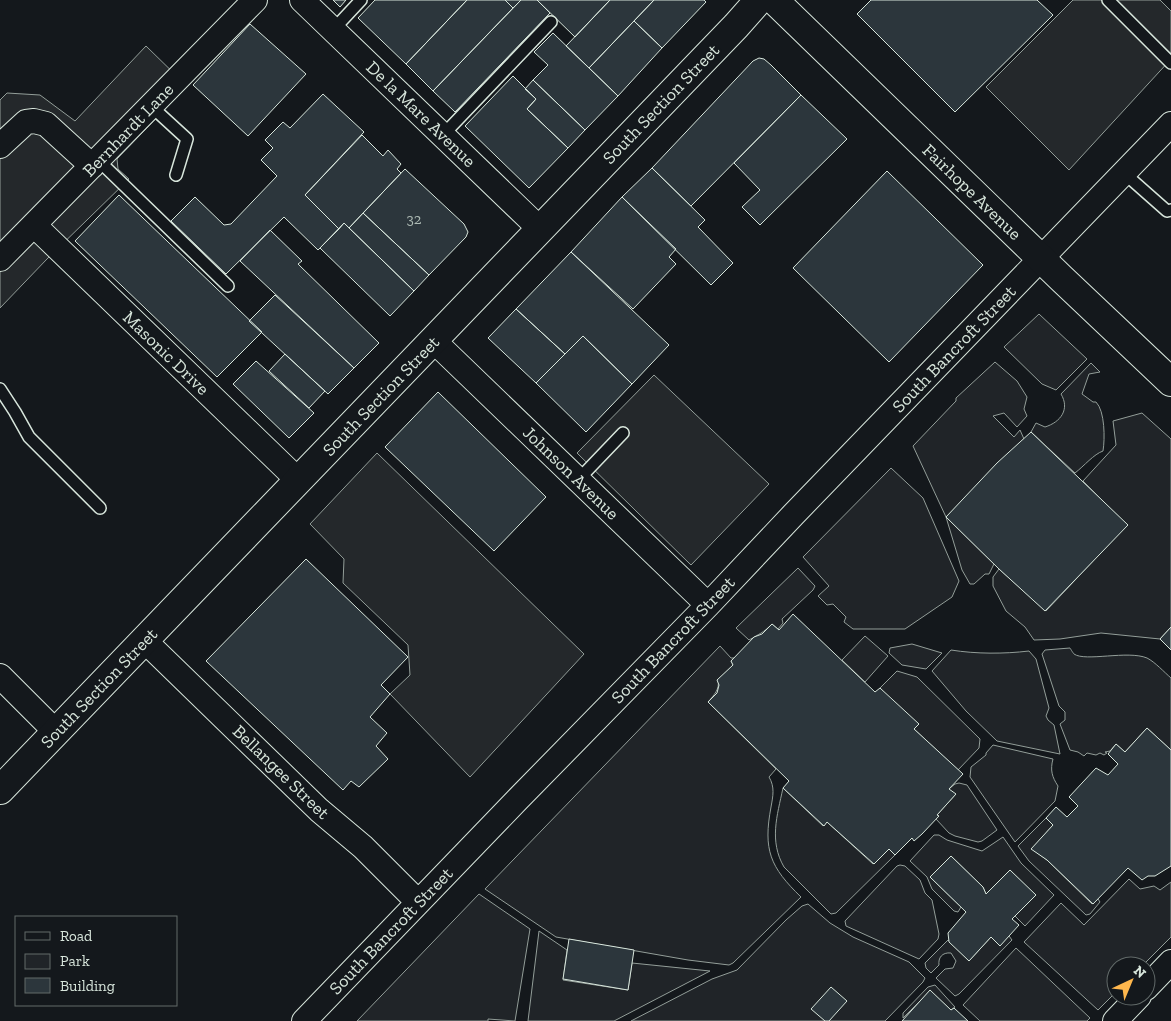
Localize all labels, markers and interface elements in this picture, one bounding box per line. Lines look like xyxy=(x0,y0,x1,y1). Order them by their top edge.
street label: South Section Street xyxy=(598,39,724,169)
street label: De la Mare Avenue xyxy=(362,56,480,172)
street label: Bernhardt Lane xyxy=(78,79,178,181)
street label: Fairhope Avenue xyxy=(918,139,1026,245)
house number: 32 xyxy=(406,210,422,228)
street label: South Bancroft Street xyxy=(888,281,1021,417)
street label: Masonic Drive xyxy=(118,306,214,400)
street label: South Section Street xyxy=(318,331,444,461)
street label: Johnson Avenue xyxy=(518,422,624,524)
street label: South Bancroft Street xyxy=(607,572,740,708)
street label: South Section Street xyxy=(36,623,162,753)
street label: Bellangee Street xyxy=(228,720,334,824)
street label: South Bancroft Street xyxy=(325,863,458,999)
legend xyxy=(15,916,178,1006)
text: Road xyxy=(60,927,93,945)
text: Park xyxy=(60,952,90,970)
north arrow xyxy=(1106,956,1156,1006)
text: N xyxy=(1130,962,1150,982)
text: Building xyxy=(60,977,115,995)

